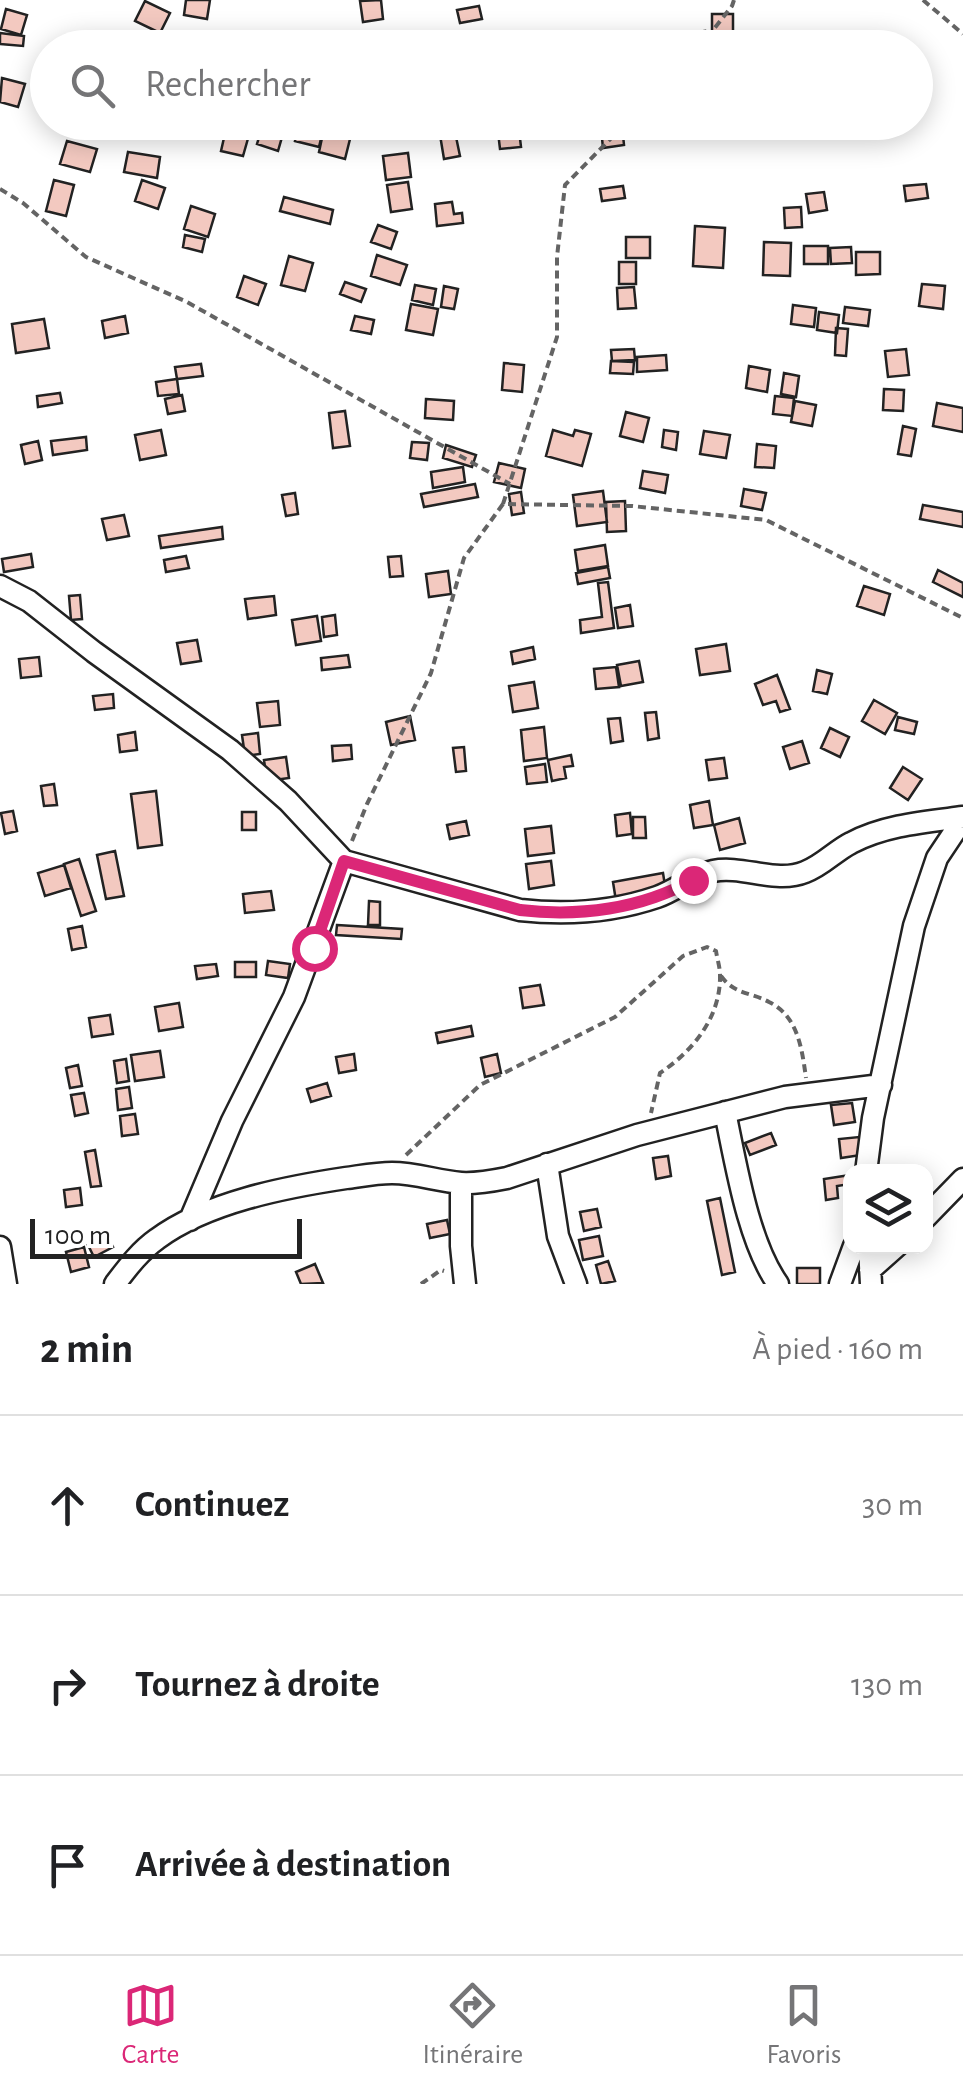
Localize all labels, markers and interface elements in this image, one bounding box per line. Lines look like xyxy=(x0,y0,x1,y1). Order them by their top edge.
search box xyxy=(30,30,933,140)
icon: search xyxy=(65,58,120,113)
text: Rechercher xyxy=(145,66,311,104)
route end xyxy=(671,858,717,904)
route start xyxy=(292,926,338,972)
map controls xyxy=(843,1164,933,1254)
button: layers xyxy=(843,1164,933,1254)
scale bar xyxy=(30,1214,302,1258)
text: 100 m xyxy=(45,1222,111,1250)
text: 2 min xyxy=(40,1328,133,1370)
text: À pied · 160 m xyxy=(752,1333,923,1365)
icon: ahead xyxy=(40,1478,95,1533)
text: Continuez xyxy=(135,1486,289,1524)
text: 30 m xyxy=(862,1489,923,1521)
icon: right xyxy=(40,1658,95,1713)
text: Tournez à droite xyxy=(135,1666,380,1704)
text: 130 m xyxy=(851,1669,923,1701)
icon: arrive xyxy=(40,1838,95,1893)
text: Arrivée à destination xyxy=(135,1846,451,1884)
tab: Carte xyxy=(122,1978,179,2072)
tab: Itinéraire xyxy=(423,1978,523,2072)
tab: Favoris xyxy=(766,1978,841,2072)

